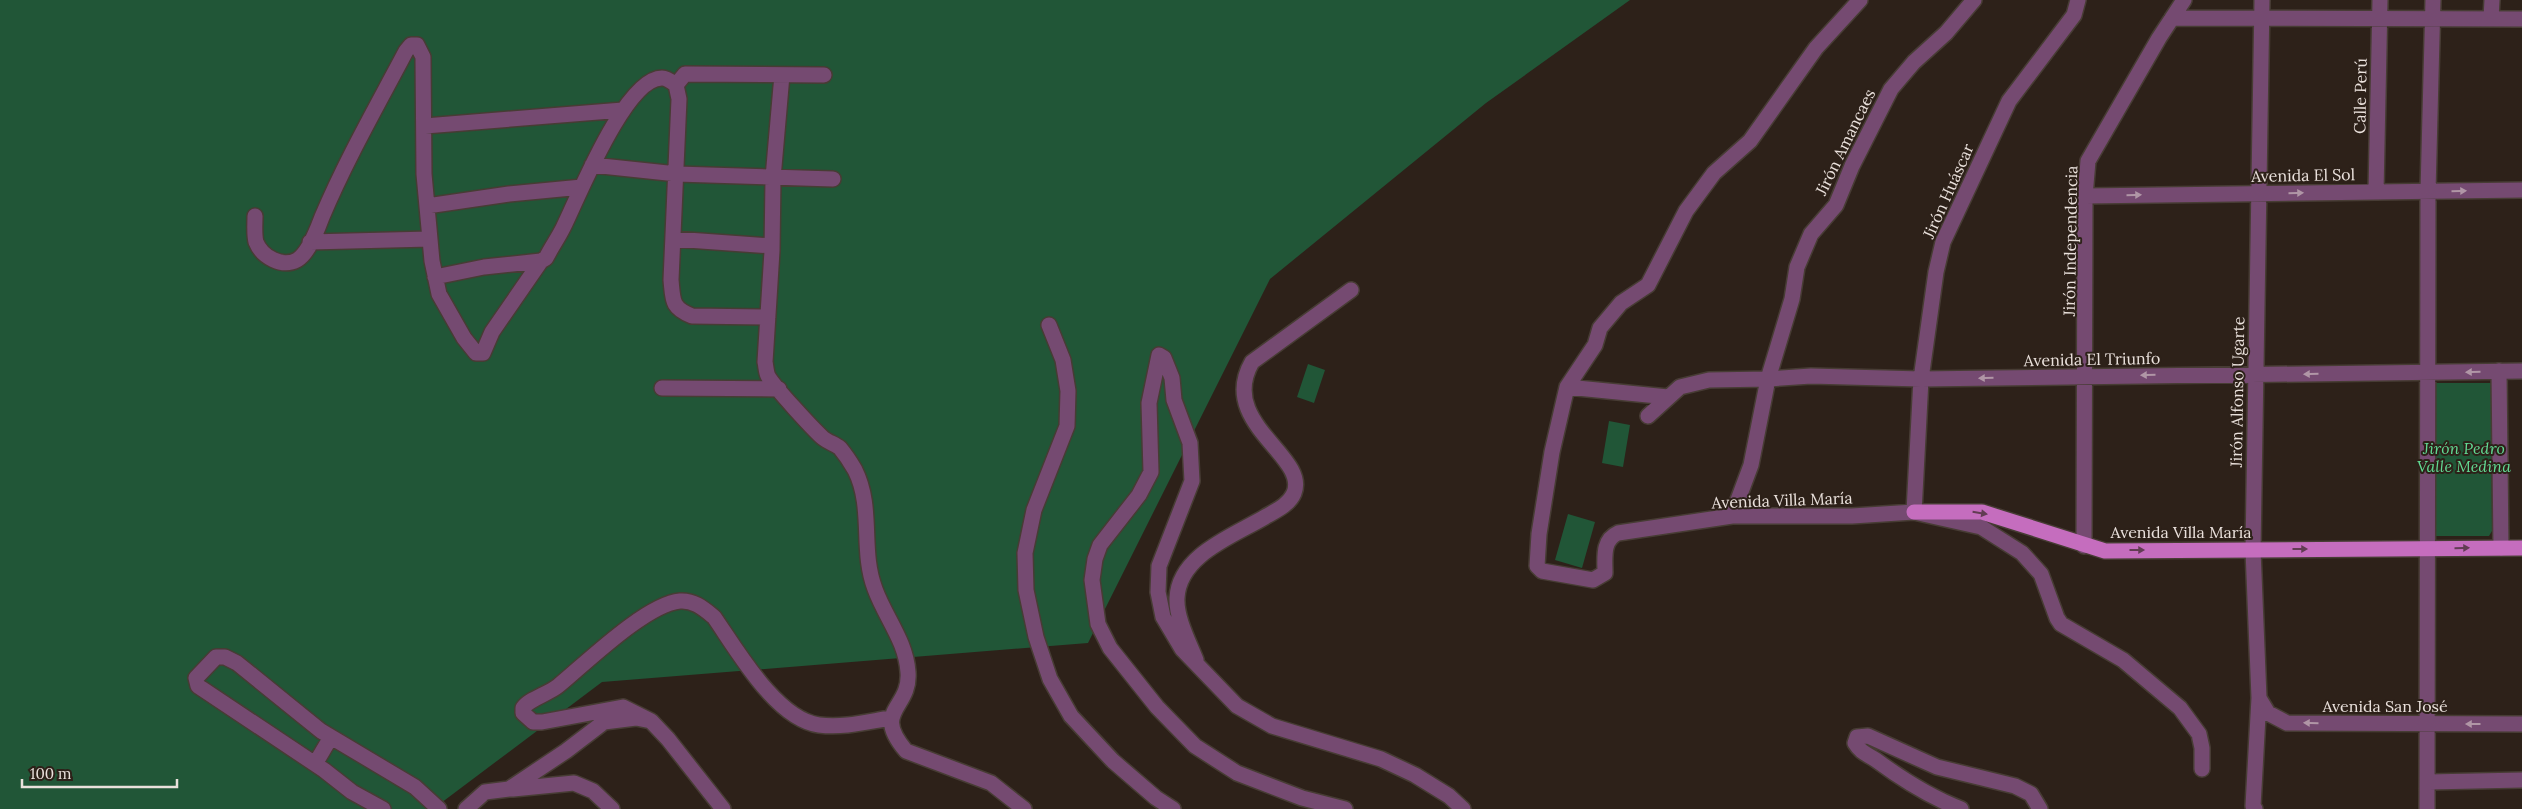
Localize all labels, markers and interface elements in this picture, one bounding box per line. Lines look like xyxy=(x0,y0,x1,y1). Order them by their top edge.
street label: Calle Perú xyxy=(2349,58,2371,134)
street label: Jirón Amancaes xyxy=(1810,86,1879,199)
street label: Jirón Huáscar xyxy=(1918,140,1978,242)
street label: Avenida El Sol xyxy=(2250,164,2355,186)
street label: Jirón Independencia xyxy=(2059,165,2081,318)
one-way arrow xyxy=(2451,187,2467,195)
one-way arrow xyxy=(2289,189,2305,197)
one-way arrow xyxy=(2126,191,2142,199)
street label: Jirón Alfonso Ugarte xyxy=(2226,316,2248,469)
street label: Avenida El Triunfo xyxy=(2023,348,2160,370)
one-way arrow xyxy=(2465,368,2481,376)
one-way arrow xyxy=(2303,370,2319,378)
one-way arrow xyxy=(2140,372,2156,380)
one-way arrow xyxy=(1978,374,1994,382)
park label: Jirón Pedro Valle Medina xyxy=(2417,438,2511,476)
street label: Avenida Villa María xyxy=(1710,488,1853,512)
one-way arrow xyxy=(1973,510,1989,518)
street label: Avenida Villa María xyxy=(2109,522,2252,542)
one-way arrow xyxy=(2454,544,2470,552)
one-way arrow xyxy=(2292,545,2308,553)
one-way arrow xyxy=(2129,546,2145,554)
street label: Avenida San José xyxy=(2321,696,2448,716)
one-way arrow xyxy=(2303,719,2319,727)
one-way arrow xyxy=(2465,720,2481,728)
scale bar xyxy=(22,756,178,788)
text: 100 m xyxy=(30,764,71,783)

